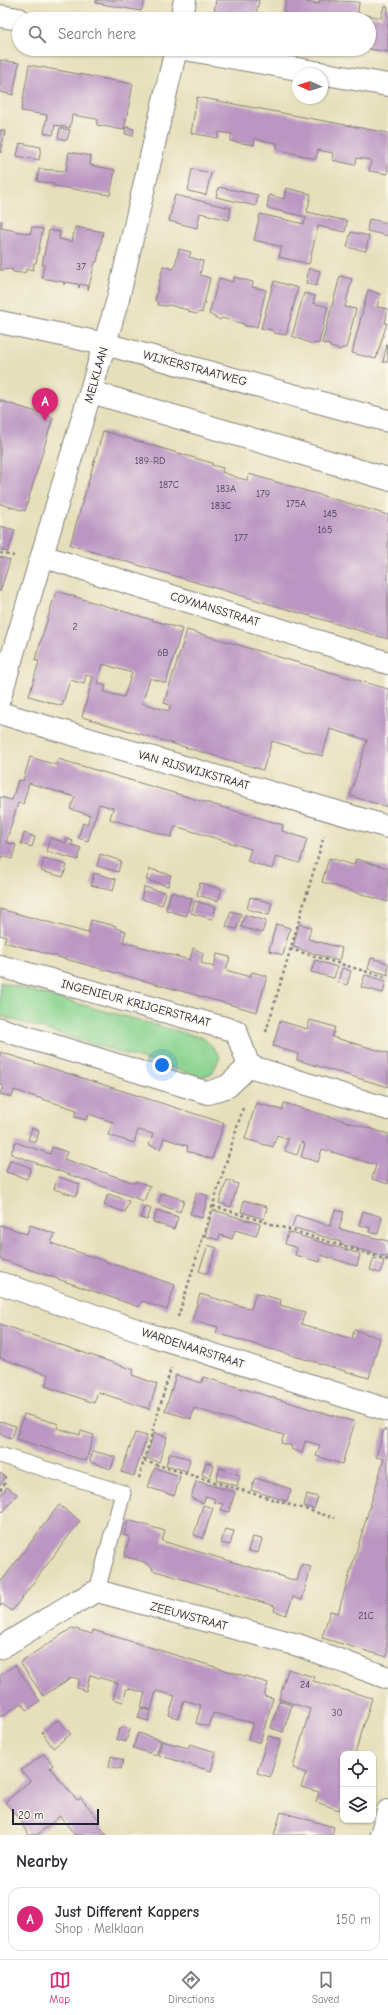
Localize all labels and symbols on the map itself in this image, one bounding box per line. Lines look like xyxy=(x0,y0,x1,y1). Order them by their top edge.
north arrow xyxy=(292,68,328,104)
house number: 37 xyxy=(76,261,86,273)
street label: MELKLAAN xyxy=(81,345,111,405)
street label: WIJKERSTRAATWEG xyxy=(141,347,249,389)
pin: A xyxy=(32,388,58,421)
house number: 189-RD xyxy=(135,455,165,467)
house number: 187C xyxy=(159,479,179,491)
house number: 183A xyxy=(216,483,236,495)
house number: 179 xyxy=(256,488,270,500)
house number: 175A xyxy=(286,498,306,510)
house number: 183C xyxy=(211,500,231,512)
house number: 145 xyxy=(323,508,337,520)
house number: 165 xyxy=(318,524,332,536)
house number: 177 xyxy=(234,532,248,544)
street label: COYMANSSTRAAT xyxy=(169,589,262,629)
house number: 2 xyxy=(72,621,78,633)
house number: 6B xyxy=(157,647,169,659)
street label: VAN RIJSWIJKSTRAAT xyxy=(137,747,252,793)
street label: INGENIEUR KRIJGERSTRAAT xyxy=(60,976,213,1030)
your location xyxy=(152,1055,172,1075)
street label: WARDENAARSTRAAT xyxy=(140,1325,247,1371)
street label: ZEEUWSTRAAT xyxy=(149,1599,230,1633)
house number: 21C xyxy=(358,1610,374,1622)
house number: 24 xyxy=(300,1679,310,1691)
house number: 30 xyxy=(331,1707,343,1719)
scale bar xyxy=(12,1807,99,1826)

